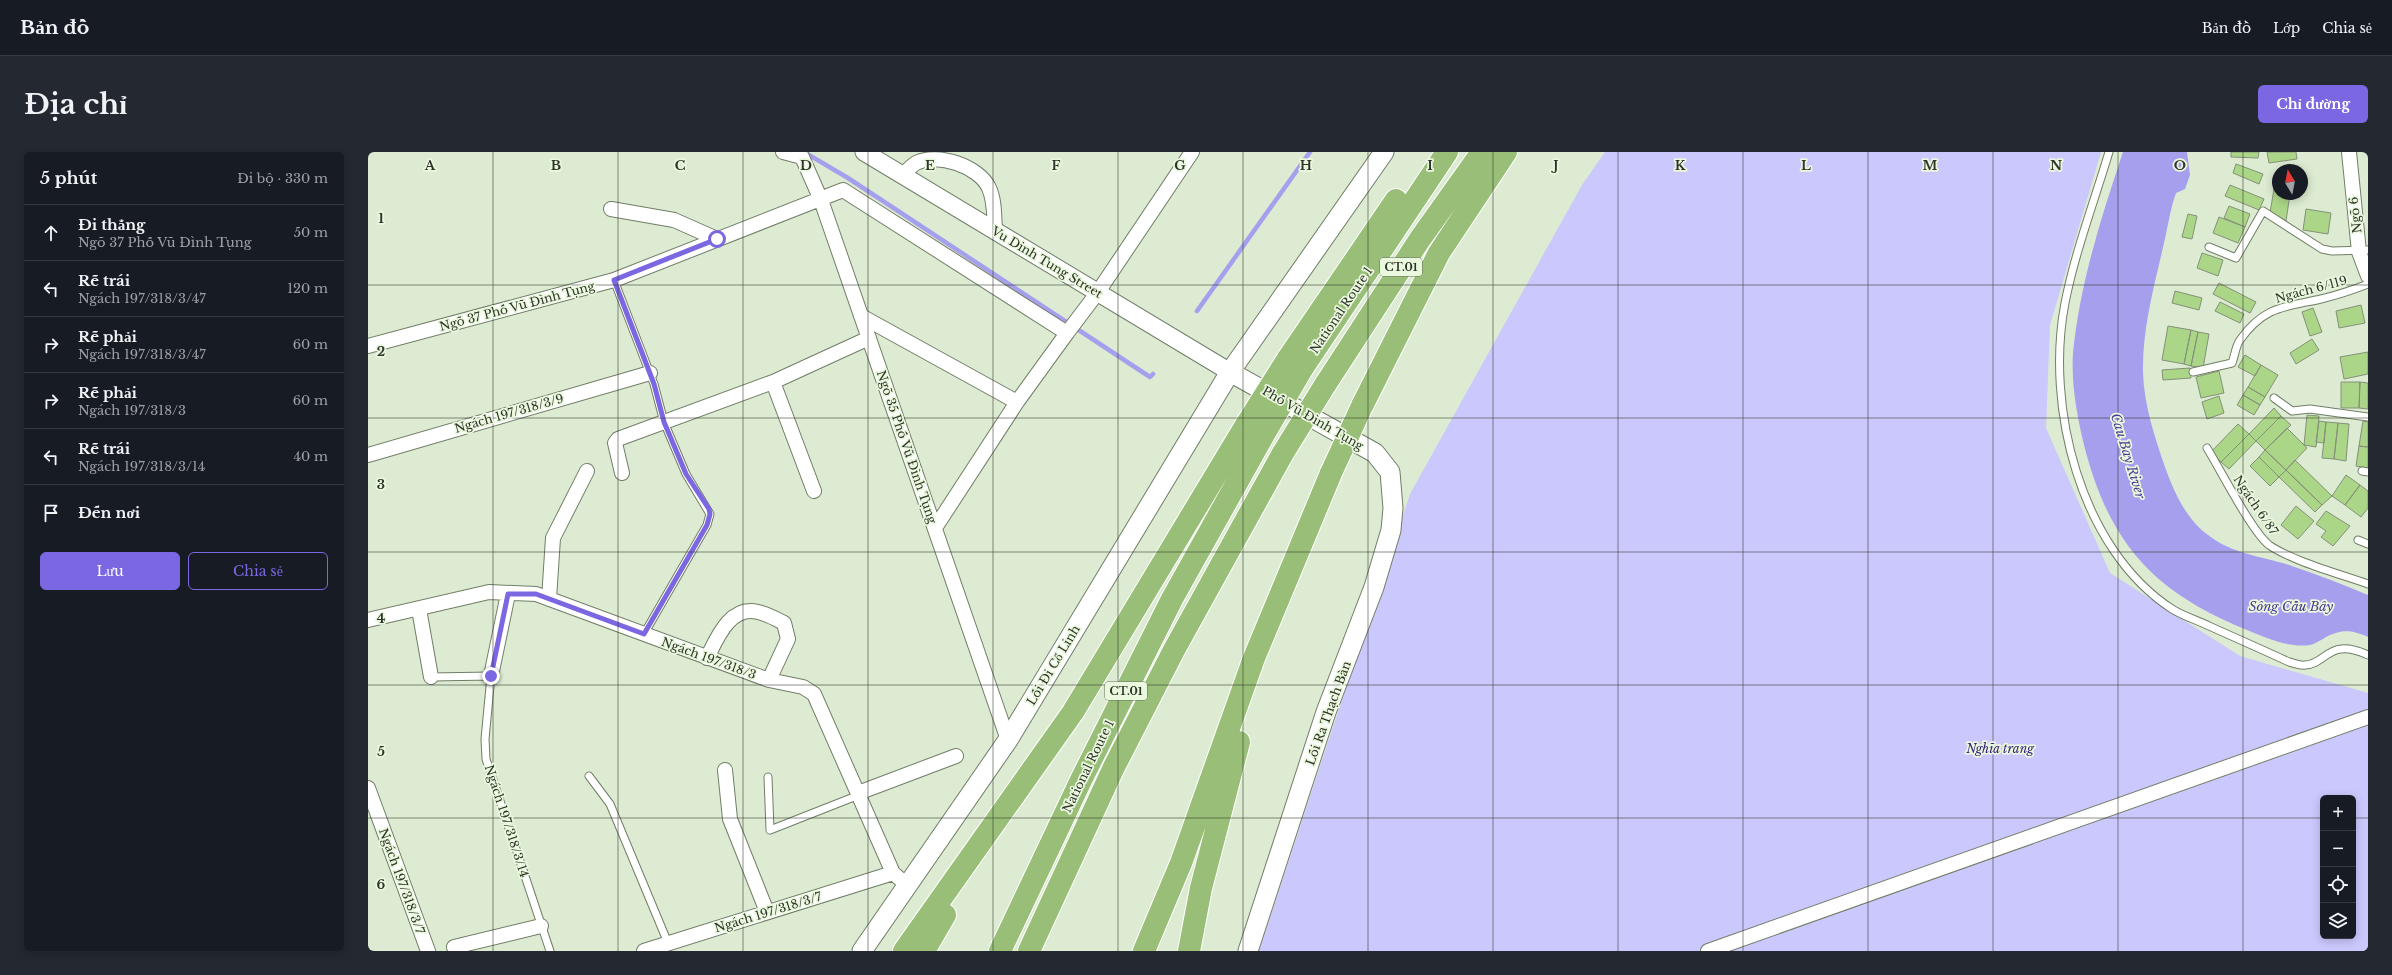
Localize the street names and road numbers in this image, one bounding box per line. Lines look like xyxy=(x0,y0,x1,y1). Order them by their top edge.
street label: Ngõ 6 xyxy=(2346,196,2364,234)
street label: Vu Dinh Tung Street xyxy=(988,222,1106,301)
road number: CT.01 xyxy=(1380,258,1422,276)
street label: National Route 1 xyxy=(1306,264,1376,356)
street label: Ngách 6/119 xyxy=(2273,272,2349,306)
street label: Ngõ 37 Phố Vũ Đình Tụng xyxy=(438,278,597,334)
street label: Ngõ 35 Phố Vũ Đình Tụng xyxy=(874,368,941,526)
street label: Phố Vũ Đình Tụng xyxy=(1260,383,1367,454)
street label: Ngách 197/318/3/9 xyxy=(453,390,565,436)
street label: Ngách 6/87 xyxy=(2230,472,2282,539)
street label: Lối Đi Cổ Linh xyxy=(1023,622,1083,708)
street label: Ngách 197/318/3 xyxy=(660,634,758,682)
street label: Lối Ra Thạch Bàn xyxy=(1302,659,1354,767)
road number: CT.01 xyxy=(1105,682,1147,700)
street label: National Route 1 xyxy=(1059,717,1117,815)
street label: Ngách 197/318/3/14 xyxy=(482,763,532,879)
street label: Ngách 197/318/3/7 xyxy=(376,826,428,937)
street label: Ngách 197/318/3/7 xyxy=(713,888,824,935)

